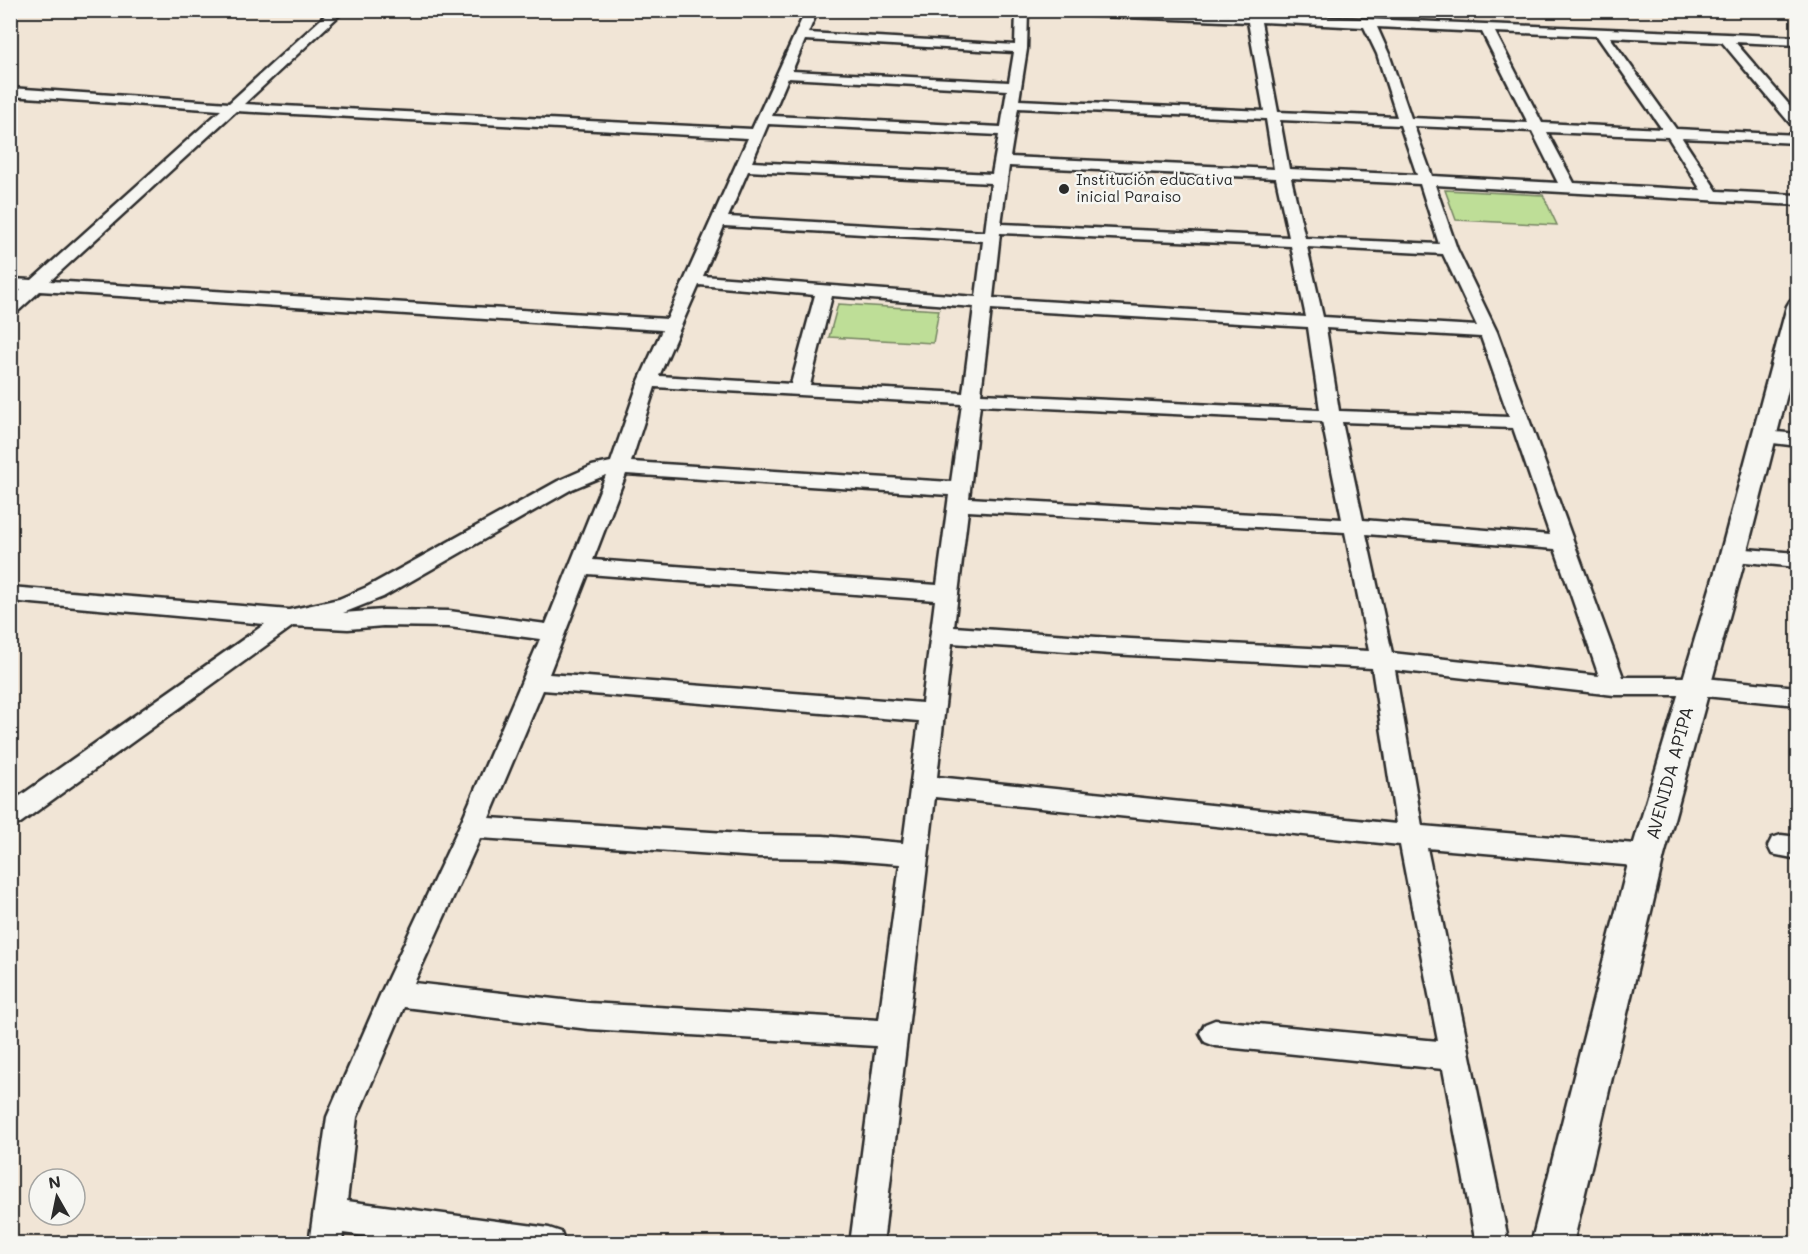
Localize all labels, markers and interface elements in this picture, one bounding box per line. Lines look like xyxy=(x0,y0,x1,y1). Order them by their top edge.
place label: Institución educativa inicial Paraiso xyxy=(1076,169,1233,206)
marker: Institución educativa inicial Paraiso xyxy=(1057,182,1071,196)
street label: AVENIDA APIPA xyxy=(1640,704,1698,842)
north arrow xyxy=(27,1167,87,1227)
text: N xyxy=(47,1170,62,1193)

